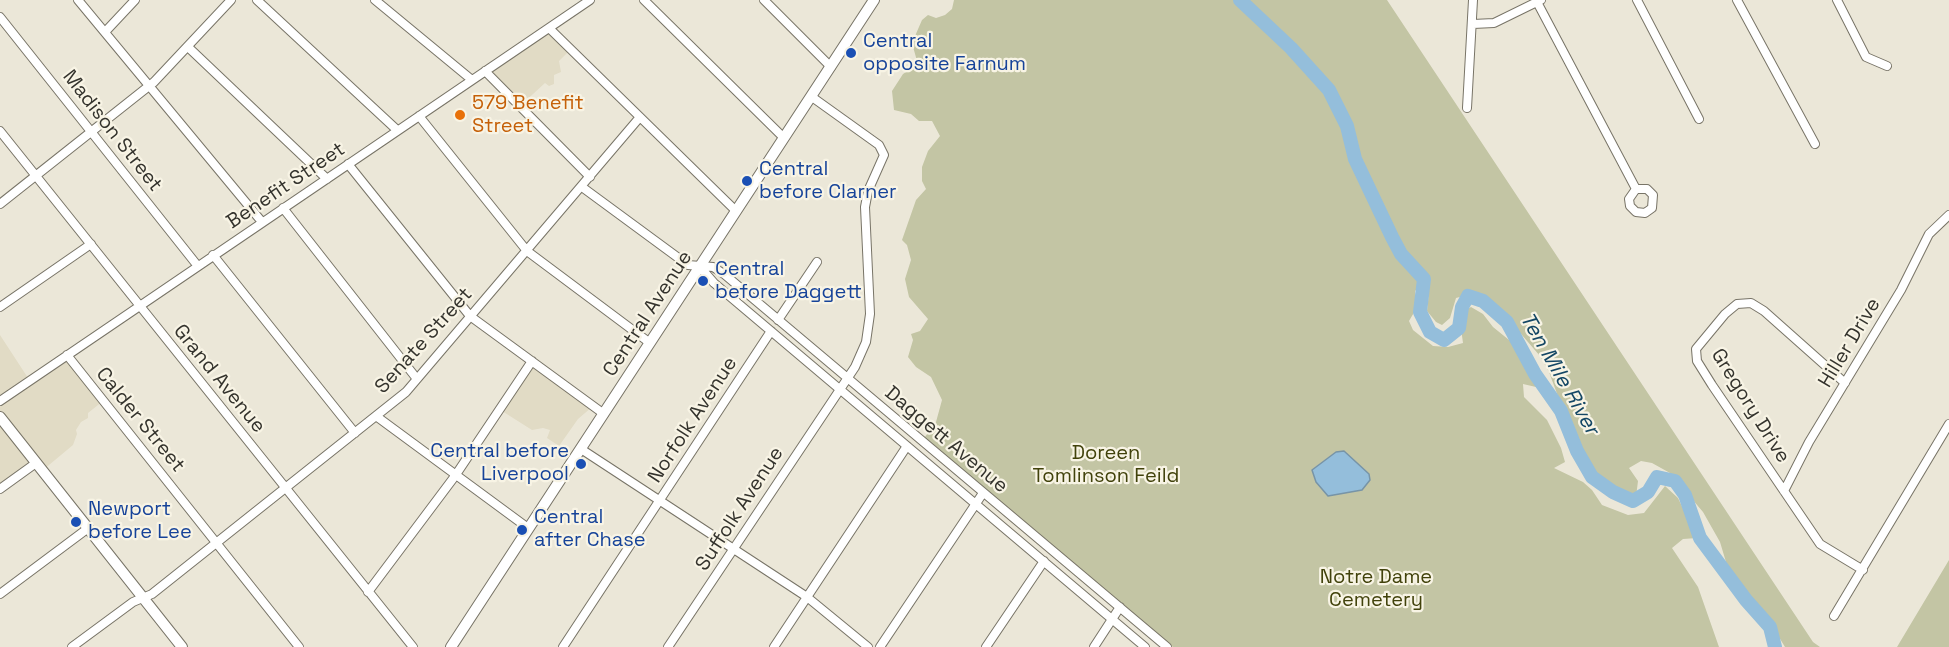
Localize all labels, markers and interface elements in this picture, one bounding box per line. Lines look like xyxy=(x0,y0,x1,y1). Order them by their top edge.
place label: Central opposite Farnum xyxy=(863,30,1026,77)
marker: Central opposite Farnum xyxy=(844,46,858,60)
street label: Madison Street xyxy=(57,65,167,197)
place label: 579 Benefit Street xyxy=(472,92,584,139)
marker: 579 Benefit Street xyxy=(453,108,467,122)
street label: Benefit Street xyxy=(222,138,350,234)
place label: Central before Clarner xyxy=(759,158,897,205)
marker: Central before Clarner xyxy=(740,174,754,188)
street label: Central Avenue xyxy=(598,247,698,381)
place label: Central before Daggett xyxy=(715,258,862,305)
marker: Central before Daggett xyxy=(696,274,710,288)
street label: Senate Street xyxy=(370,283,478,399)
street label: Hiller Drive xyxy=(1814,294,1886,392)
water label: Ten Mile River xyxy=(1514,308,1604,440)
street label: Grand Avenue xyxy=(168,320,270,438)
street label: Gregory Drive xyxy=(1705,344,1795,468)
street label: Norfolk Avenue xyxy=(643,353,743,487)
street label: Calder Street xyxy=(90,363,190,477)
street label: Daggett Avenue xyxy=(880,381,1012,499)
place label: Central before Liverpool xyxy=(430,440,569,487)
street label: Suffolk Avenue xyxy=(691,442,789,576)
park label: Doreen Tomlinson Feild xyxy=(1033,442,1179,489)
marker: Central before Liverpool xyxy=(574,457,588,471)
place label: Newport before Lee xyxy=(88,498,192,545)
place label: Central after Chase xyxy=(534,506,646,553)
marker: Newport before Lee xyxy=(69,515,83,529)
marker: Central after Chase xyxy=(515,523,529,537)
park label: Notre Dame Cemetery xyxy=(1320,566,1432,613)

